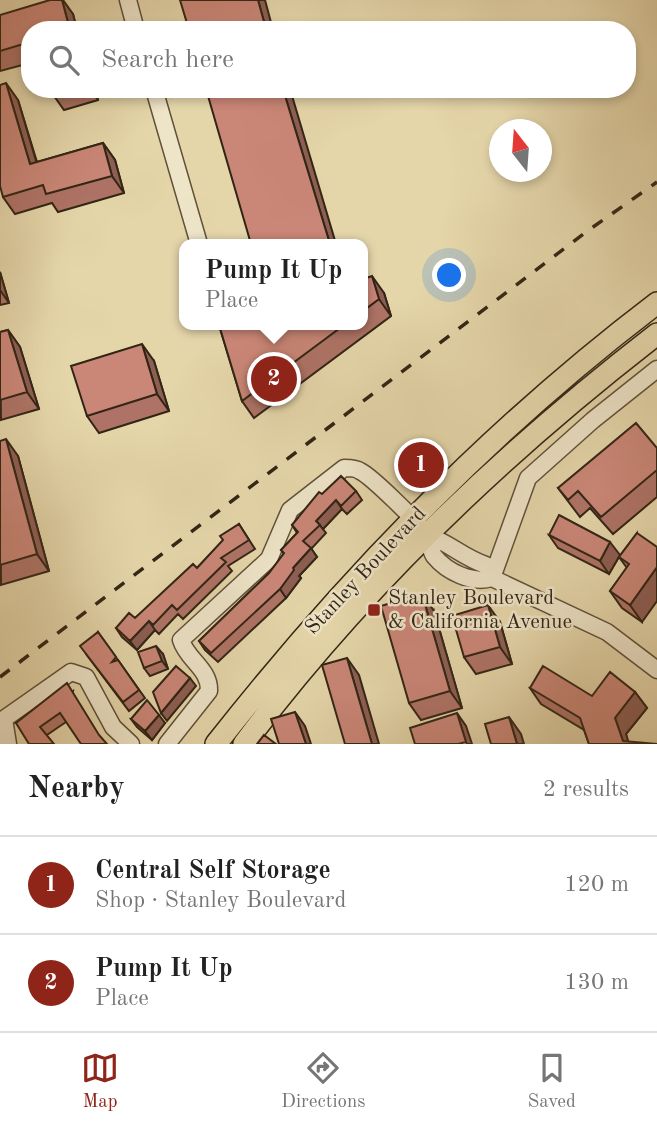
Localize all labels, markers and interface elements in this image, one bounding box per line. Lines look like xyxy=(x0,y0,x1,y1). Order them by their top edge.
search box xyxy=(21,21,636,98)
icon: search xyxy=(45,41,83,79)
text: Search here xyxy=(101,47,234,73)
north arrow xyxy=(489,119,552,182)
popup xyxy=(179,239,368,330)
text: Pump It Up xyxy=(205,258,342,284)
your location xyxy=(432,258,466,292)
text: Place xyxy=(205,289,258,312)
pin: 2 xyxy=(251,353,297,405)
pin: 1 xyxy=(398,439,444,491)
street label: Stanley Boulevard xyxy=(302,503,430,639)
place label: Stanley Boulevard & California Avenue xyxy=(388,588,572,633)
marker: Stanley Boulevard & California Avenue xyxy=(366,602,382,618)
text: Nearby xyxy=(28,774,125,804)
text: 2 results xyxy=(543,778,629,801)
text: Central Self Storage xyxy=(95,858,331,884)
text: 1 xyxy=(44,873,58,896)
text: 120 m xyxy=(564,873,629,896)
text: Shop · Stanley Boulevard xyxy=(95,889,347,912)
text: Pump It Up xyxy=(95,956,233,982)
text: 2 xyxy=(44,971,58,994)
text: 130 m xyxy=(564,971,629,994)
text: Place xyxy=(95,987,149,1010)
tab: Map xyxy=(81,1049,119,1114)
tab: Directions xyxy=(281,1049,366,1114)
tab: Saved xyxy=(528,1049,576,1114)

